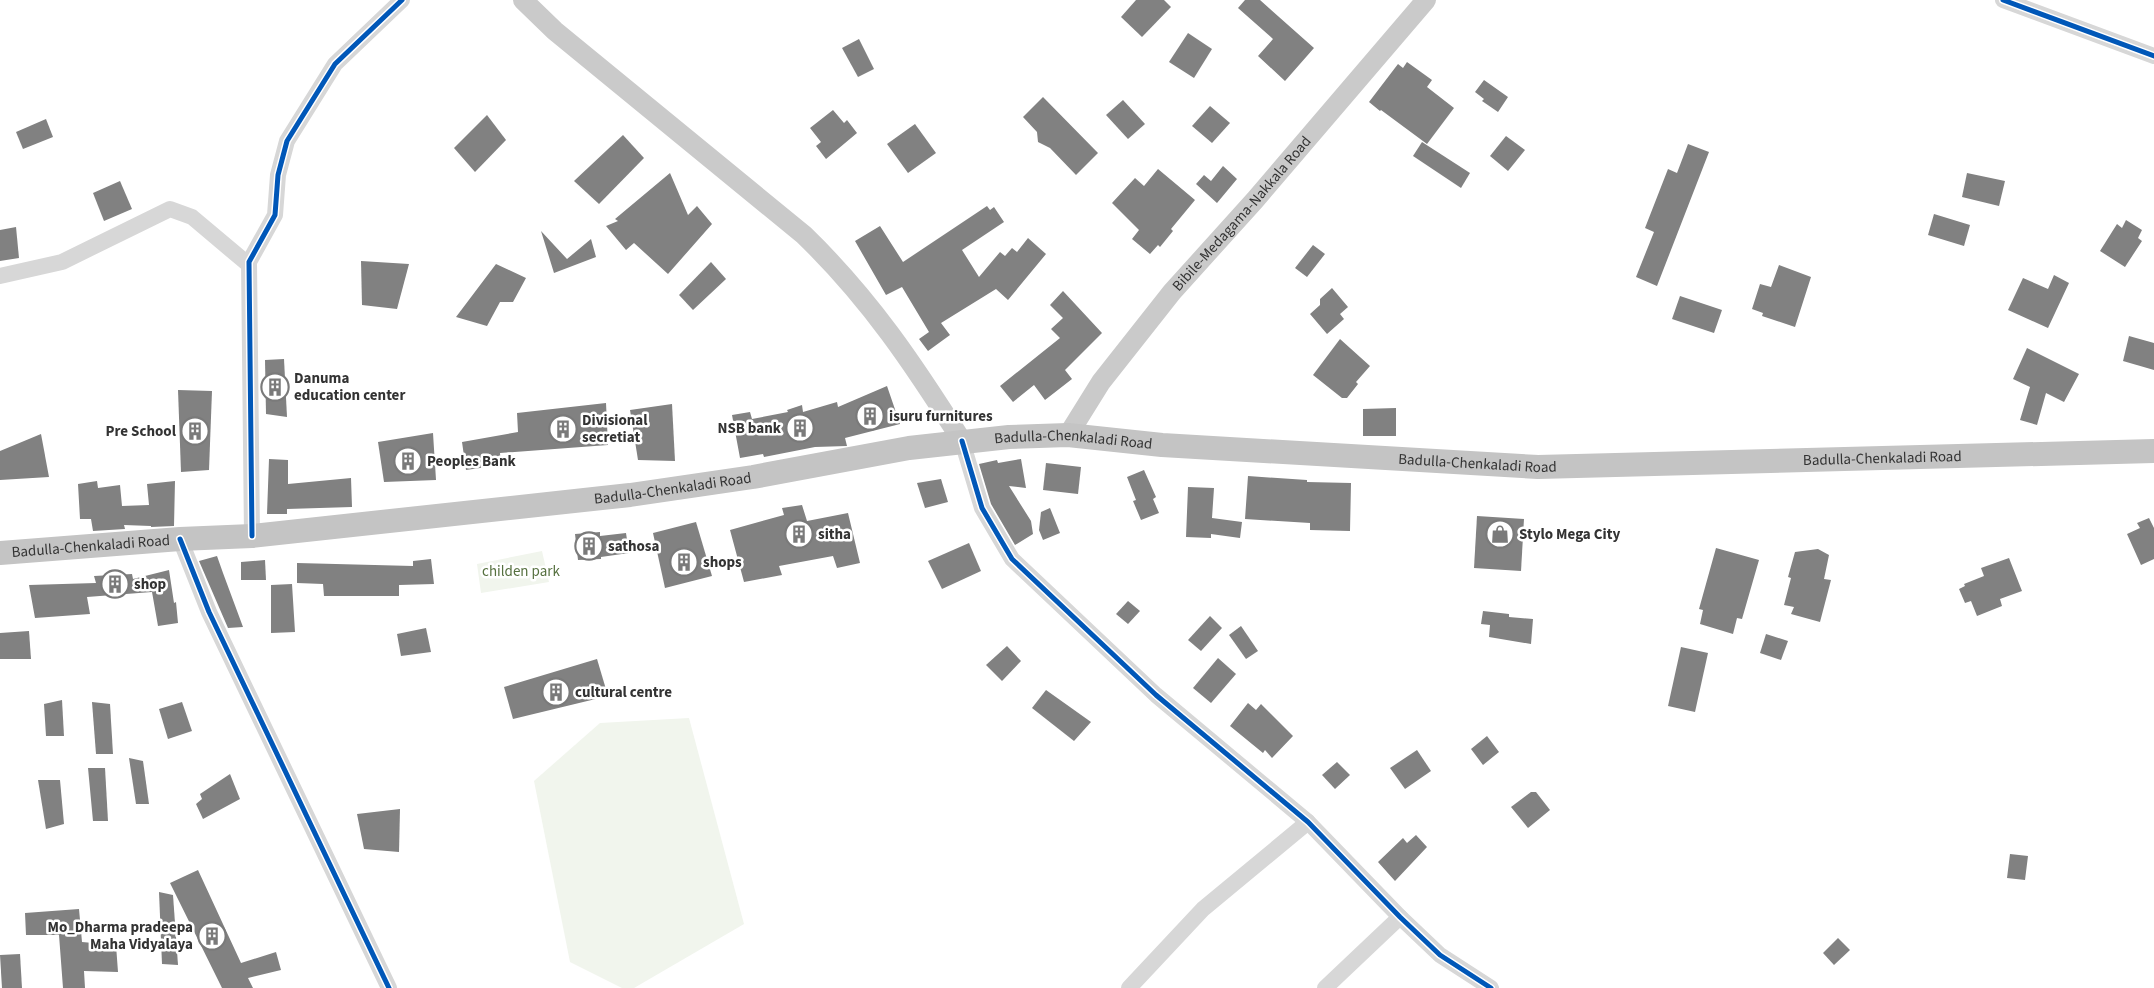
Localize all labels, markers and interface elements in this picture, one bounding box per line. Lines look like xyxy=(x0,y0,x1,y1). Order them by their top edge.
street label: Bibile-Medagama-Nakkala Road xyxy=(1167,131,1316,296)
place label: Danuma education center xyxy=(294,368,405,406)
building icon: Danuma education center xyxy=(260,372,290,402)
building icon: isuru furnitures xyxy=(855,401,885,431)
place label: isuru furnitures xyxy=(889,406,993,427)
place label: Divisional secretiat xyxy=(582,410,648,448)
building icon: NSB bank xyxy=(785,413,815,443)
building icon: Divisional secretiat xyxy=(548,414,578,444)
building icon: Pre School xyxy=(180,416,210,446)
place label: NSB bank xyxy=(717,418,782,439)
place label: Pre School xyxy=(106,421,177,442)
street label: Badulla-Chenkaladi Road xyxy=(993,424,1154,454)
building icon: Peoples Bank xyxy=(393,446,423,476)
street label: Badulla-Chenkaladi Road xyxy=(1803,446,1962,471)
street label: Badulla-Chenkaladi Road xyxy=(1398,448,1557,478)
place label: Peoples Bank xyxy=(427,451,517,472)
street label: Badulla-Chenkaladi Road xyxy=(593,467,753,509)
building icon: sitha xyxy=(784,519,814,549)
shop icon: Stylo Mega City xyxy=(1485,519,1515,549)
place label: sitha xyxy=(818,524,851,545)
place label: Stylo Mega City xyxy=(1519,524,1620,545)
street label: Badulla-Chenkaladi Road xyxy=(11,529,171,563)
building icon: sathosa xyxy=(574,531,604,561)
place label: sathosa xyxy=(608,536,659,557)
building icon: shops xyxy=(669,547,699,577)
place label: shops xyxy=(703,552,742,573)
park label: childen park xyxy=(482,561,560,582)
building icon: shop xyxy=(100,569,130,599)
place label: shop xyxy=(134,574,167,595)
building icon: cultural centre xyxy=(541,677,571,707)
place label: cultural centre xyxy=(575,682,672,703)
place label: Mo_Dharma pradeepa Maha Vidyalaya xyxy=(48,917,193,955)
building icon: Mo_Dharma pradeepa Maha Vidyalaya xyxy=(197,921,227,951)

